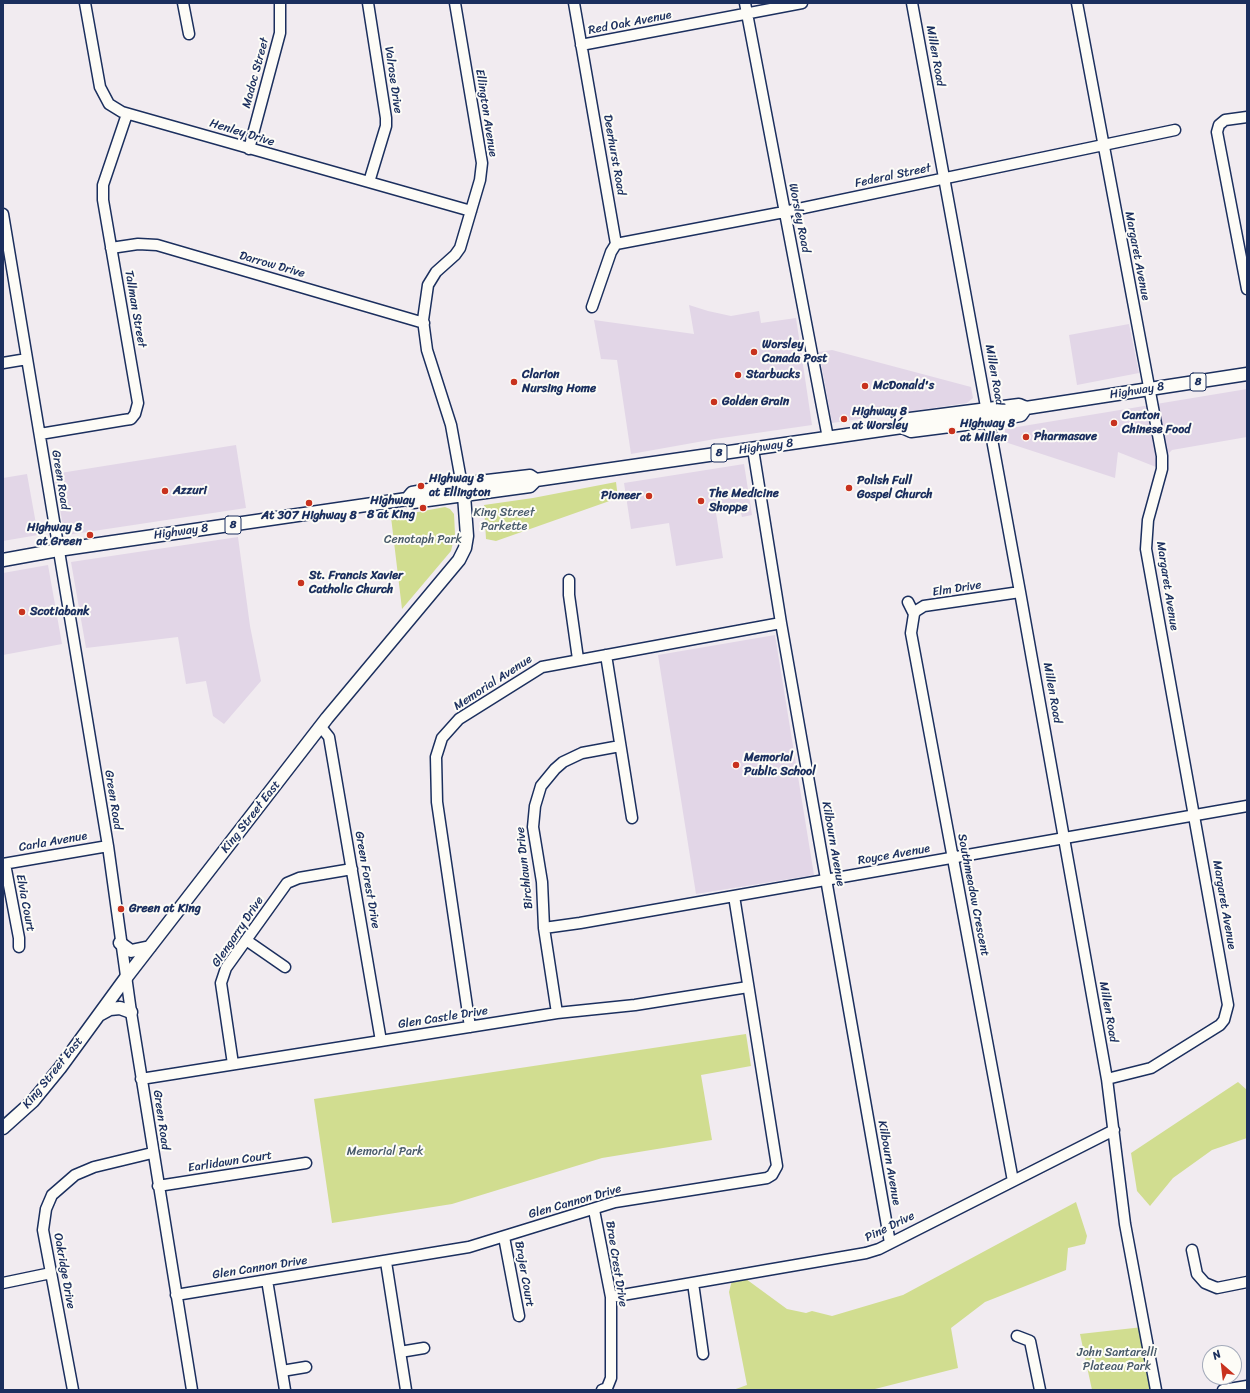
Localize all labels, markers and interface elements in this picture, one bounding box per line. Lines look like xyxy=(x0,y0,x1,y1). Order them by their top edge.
street label: Red Oak Avenue xyxy=(587,8,673,38)
street label: Millen Road xyxy=(923,24,947,88)
street label: Madoc Street xyxy=(240,36,272,110)
street label: Valrose Drive xyxy=(381,45,405,115)
street label: Ellington Avenue xyxy=(472,68,500,158)
street label: Deerhurst Road xyxy=(600,114,628,196)
street label: Henley Drive xyxy=(208,116,276,150)
street label: Federal Street xyxy=(854,161,932,191)
street label: Worsley Road xyxy=(785,182,813,254)
street label: Margaret Avenue xyxy=(1121,210,1153,302)
street label: Darrow Drive xyxy=(237,249,307,281)
street label: Tallman Street xyxy=(121,269,149,349)
place label: Worsley Canada Post xyxy=(762,338,828,366)
street label: Millen Road xyxy=(982,343,1006,407)
marker: Worsley Canada Post xyxy=(749,347,759,357)
place label: Clarion Nursing Home xyxy=(522,368,596,396)
place label: Starbucks xyxy=(746,368,800,382)
marker: Starbucks xyxy=(733,370,743,380)
road number: 8 xyxy=(1190,373,1206,391)
marker: Clarion Nursing Home xyxy=(509,377,519,387)
place label: McDonald's xyxy=(873,379,934,393)
street label: Highway 8 xyxy=(1109,380,1165,402)
marker: McDonald's xyxy=(860,381,870,391)
place label: Golden Grain xyxy=(722,395,789,409)
marker: Golden Grain xyxy=(709,397,719,407)
place label: Highway 8 at Worsley xyxy=(852,405,908,433)
place label: Canton Chinese Food xyxy=(1122,409,1191,437)
marker: Highway 8 at Worsley xyxy=(839,414,849,424)
place label: Highway 8 at Millen xyxy=(960,417,1015,445)
marker: Canton Chinese Food xyxy=(1109,418,1119,428)
marker: Highway 8 at Millen xyxy=(947,426,957,436)
place label: Pharmasave xyxy=(1034,430,1097,444)
marker: Pharmasave xyxy=(1021,432,1031,442)
street label: Highway 8 xyxy=(738,436,794,458)
road number: 8 xyxy=(711,444,727,462)
street label: Green Road xyxy=(48,449,72,511)
place label: Highway 8 at Ellington xyxy=(429,472,491,500)
place label: Polish Full Gospel Church xyxy=(857,474,933,502)
marker: Highway 8 at Ellington xyxy=(416,481,426,491)
marker: Polish Full Gospel Church xyxy=(844,483,854,493)
place label: Azzuri xyxy=(173,484,207,498)
marker: Azzuri xyxy=(160,486,170,496)
place label: The Medicine Shoppe xyxy=(709,487,779,515)
place label: Pioneer xyxy=(601,489,641,503)
marker: Pioneer xyxy=(644,491,654,501)
place label: Highway 8 at King xyxy=(367,494,415,522)
marker: The Medicine Shoppe xyxy=(696,496,706,506)
marker: At 307 Highway 8 xyxy=(304,498,314,508)
marker: Highway 8 at King xyxy=(418,503,428,513)
park label: King Street Parkette xyxy=(473,506,535,534)
place label: At 307 Highway 8 xyxy=(261,509,357,523)
road number: 8 xyxy=(225,516,241,534)
place label: Highway 8 at Green xyxy=(27,521,82,549)
street label: Highway 8 xyxy=(153,521,209,543)
marker: Highway 8 at Green xyxy=(85,530,95,540)
park label: Cenotaph Park xyxy=(384,533,462,547)
street label: Margaret Avenue xyxy=(1153,540,1181,632)
place label: St. Francis Xavier Catholic Church xyxy=(309,569,403,597)
marker: St. Francis Xavier Catholic Church xyxy=(296,578,306,588)
street label: Elm Drive xyxy=(931,578,983,600)
place label: Scotiabank xyxy=(30,605,89,619)
marker: Scotiabank xyxy=(17,607,27,617)
street label: Memorial Avenue xyxy=(451,652,535,714)
street label: Millen Road xyxy=(1040,661,1064,725)
place label: Memorial Public School xyxy=(744,751,816,779)
marker: Memorial Public School xyxy=(731,760,741,770)
street label: Green Road xyxy=(101,769,125,831)
street label: King Street East xyxy=(218,778,284,856)
street label: Kilbourn Avenue xyxy=(818,801,848,887)
street label: Birchlawn Drive xyxy=(514,826,536,910)
street label: Carla Avenue xyxy=(18,829,88,855)
street label: Green Forest Drive xyxy=(351,830,383,930)
street label: Southmeadow Crescent xyxy=(954,833,992,957)
street label: Royce Avenue xyxy=(857,842,931,868)
street label: Margaret Avenue xyxy=(1209,859,1239,951)
street label: Elvia Court xyxy=(12,873,38,933)
street label: Glengarry Drive xyxy=(209,894,267,970)
place label: Green at King xyxy=(129,902,201,916)
marker: Green at King xyxy=(116,904,126,914)
street label: Millen Road xyxy=(1096,980,1120,1044)
street label: Glen Castle Drive xyxy=(397,1004,489,1032)
street label: King Street East xyxy=(20,1034,86,1112)
street label: Green Road xyxy=(150,1089,172,1151)
street label: Kilbourn Avenue xyxy=(874,1120,904,1206)
park label: Memorial Park xyxy=(347,1145,423,1159)
street label: Earlidawn Court xyxy=(187,1148,273,1176)
street label: Glen Cannon Drive xyxy=(527,1182,623,1222)
street label: Pine Drive xyxy=(863,1209,917,1245)
street label: Brae Crest Drive xyxy=(602,1220,630,1308)
street label: Oakridge Drive xyxy=(50,1232,78,1310)
street label: Brajer Court xyxy=(511,1240,537,1308)
street label: Glen Cannon Drive xyxy=(211,1253,309,1283)
north arrow xyxy=(1202,1345,1242,1385)
text: N xyxy=(1209,1345,1224,1365)
park label: John Santarelli Plateau Park xyxy=(1077,1346,1157,1374)

